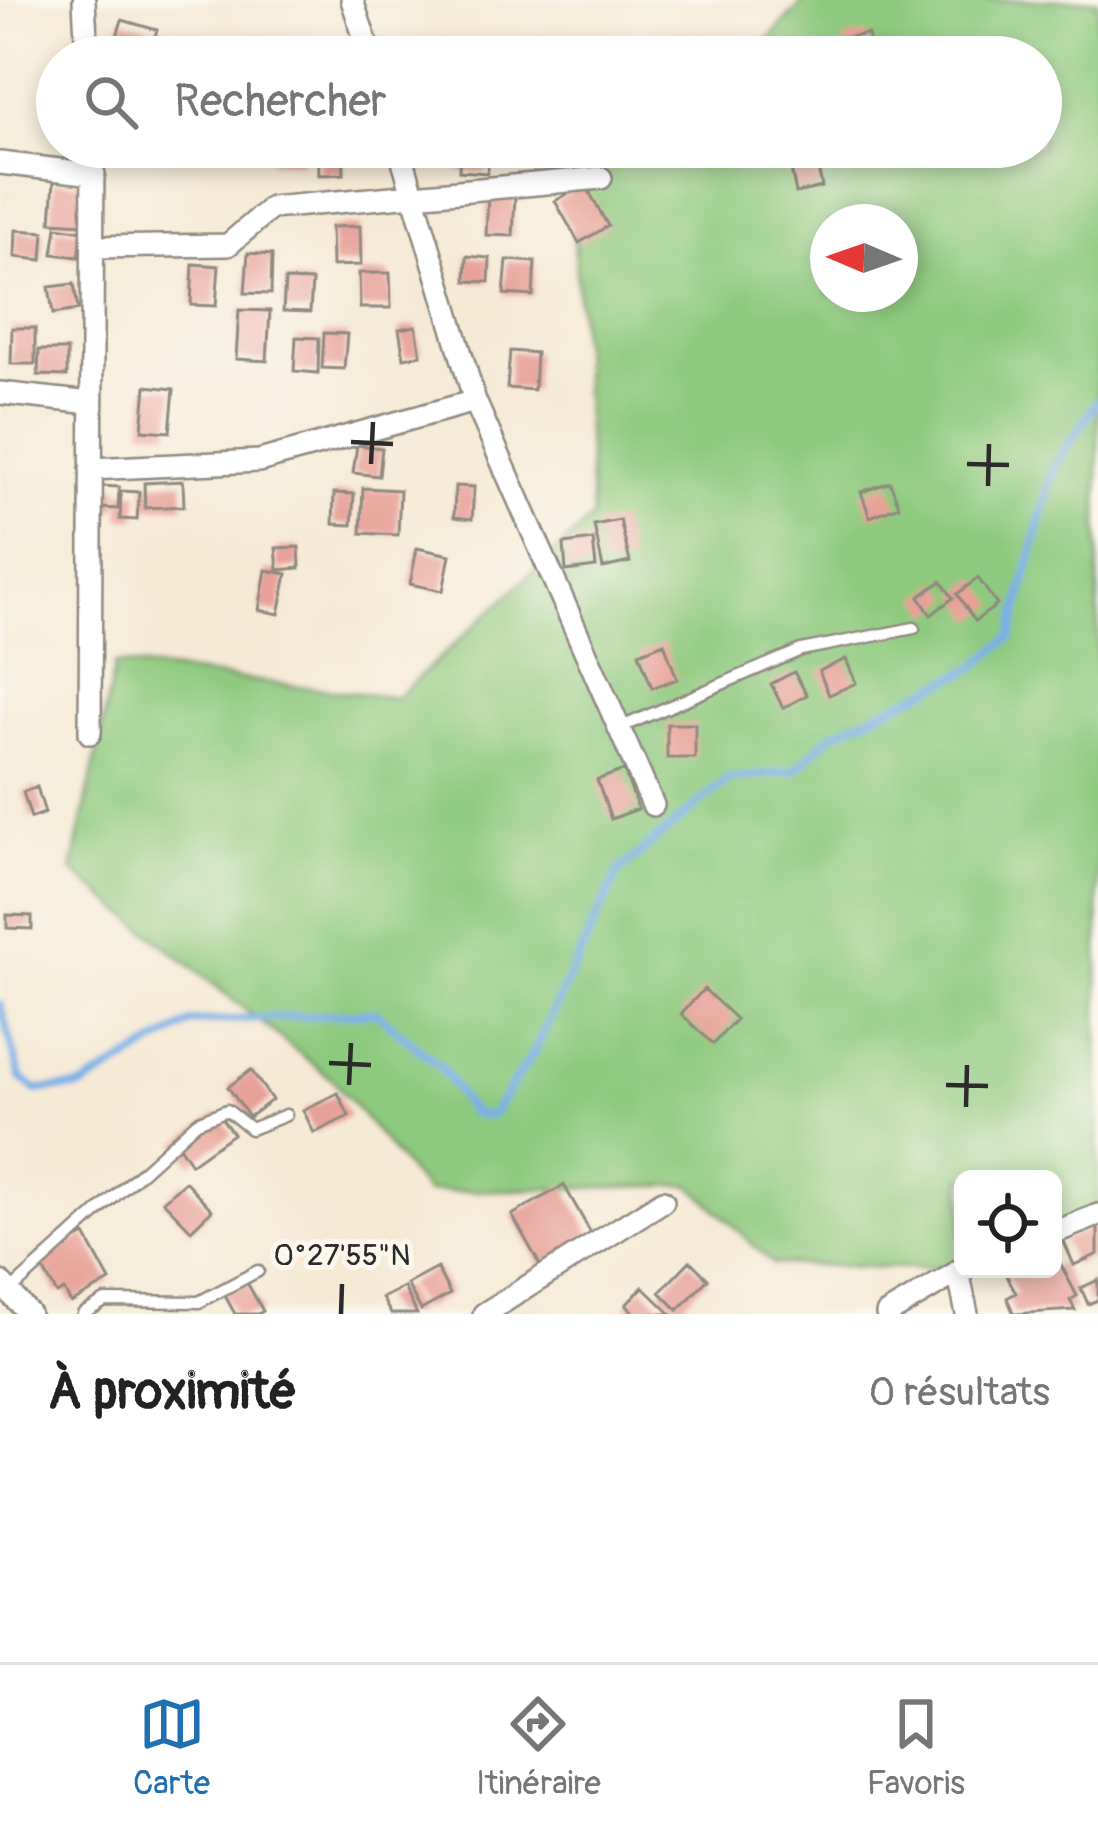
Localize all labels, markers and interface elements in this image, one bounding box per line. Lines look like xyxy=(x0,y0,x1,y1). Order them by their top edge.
search box xyxy=(36,36,1062,168)
icon: search xyxy=(78,69,144,135)
text: Rechercher xyxy=(174,74,387,130)
north arrow xyxy=(810,204,918,312)
map controls xyxy=(954,1170,1062,1278)
button: locate xyxy=(954,1170,1062,1278)
text: 0°27'55"N xyxy=(273,1237,411,1274)
text: À proximité xyxy=(48,1360,297,1424)
text: 0 résultats xyxy=(869,1368,1050,1417)
tab: Carte xyxy=(133,1691,210,1804)
tab: Itinéraire xyxy=(476,1691,601,1804)
tab: Favoris xyxy=(867,1691,965,1804)

